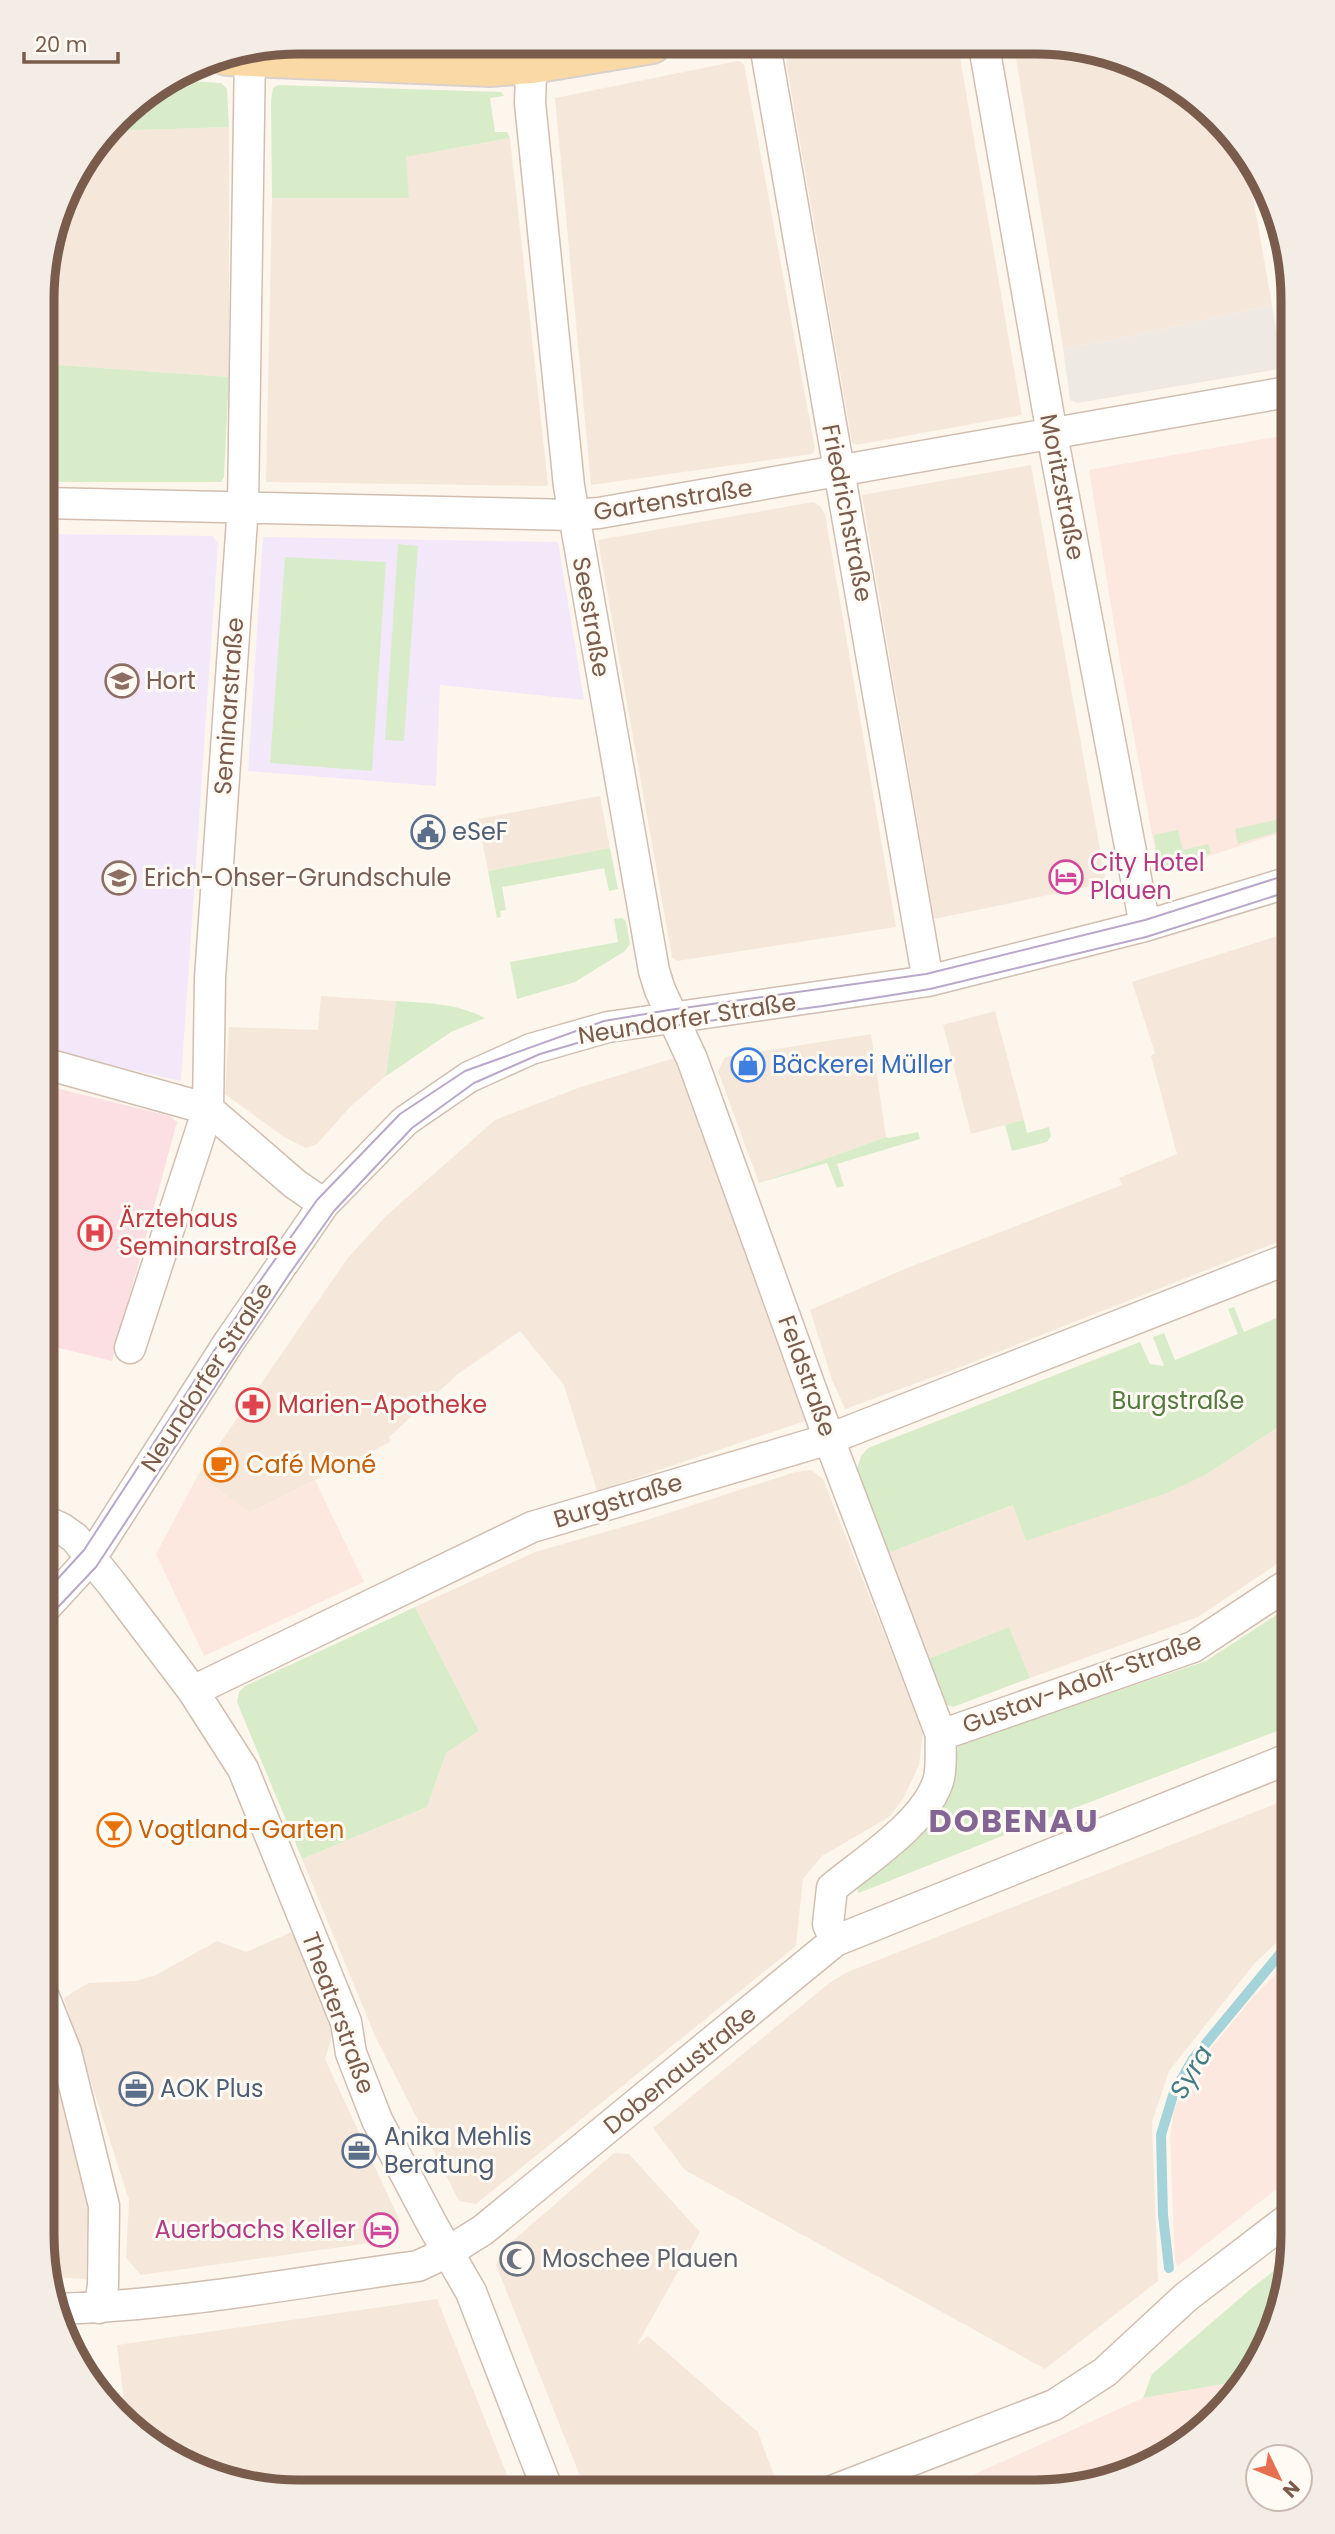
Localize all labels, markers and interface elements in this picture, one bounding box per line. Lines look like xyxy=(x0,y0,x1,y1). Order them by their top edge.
scale bar xyxy=(24,21,119,65)
text: 20 m xyxy=(35,30,88,59)
street label: Moritzstraße xyxy=(1032,411,1093,563)
street label: Friedrichstraße xyxy=(814,421,881,605)
street label: Gartenstraße xyxy=(591,471,755,528)
street label: Seestraße xyxy=(565,554,618,680)
street label: Seminarstraße xyxy=(206,616,251,796)
school or university icon: Hort xyxy=(103,662,141,700)
place label: Hort xyxy=(146,664,196,697)
public building icon: eSeF xyxy=(409,813,447,851)
place label: eSeF xyxy=(452,815,508,848)
place label: City Hotel Plauen xyxy=(1090,846,1205,907)
hotel icon: City Hotel Plauen xyxy=(1047,858,1085,896)
school or university icon: Erich-Ohser-Grundschule xyxy=(100,859,138,897)
place label: Erich-Ohser-Grundschule xyxy=(144,861,451,894)
street label: Neundorfer Straße xyxy=(576,985,798,1052)
shop icon: Bäckerei Müller xyxy=(729,1046,767,1084)
place label: Bäckerei Müller xyxy=(772,1048,953,1081)
place label: Ärztehaus Seminarstraße xyxy=(119,1202,297,1263)
hospital icon: Ärztehaus Seminarstraße xyxy=(76,1214,114,1252)
street label: Neundorfer Straße xyxy=(133,1275,280,1478)
street label: Feldstraße xyxy=(770,1311,845,1441)
park label: Burgstraße xyxy=(1112,1384,1244,1417)
pharmacy icon: Marien-Apotheke xyxy=(234,1386,272,1424)
place label: Marien-Apotheke xyxy=(278,1388,487,1421)
cafe icon: Café Moné xyxy=(202,1446,240,1484)
place label: Café Moné xyxy=(246,1448,376,1481)
street label: Burgstraße xyxy=(549,1465,686,1536)
street label: Gustav-Adolf-Straße xyxy=(958,1624,1206,1741)
district label: DOBENAU xyxy=(928,1798,1100,1843)
bar icon: Vogtland-Garten xyxy=(95,1811,133,1849)
place label: Vogtland-Garten xyxy=(138,1813,344,1846)
street label: Theaterstraße xyxy=(294,1927,383,2098)
street label: Dobenaustraße xyxy=(596,1998,763,2142)
water label: Syra xyxy=(1161,2038,1221,2106)
office icon: AOK Plus xyxy=(117,2070,155,2108)
place label: AOK Plus xyxy=(160,2072,264,2105)
place label: Anika Mehlis Beratung xyxy=(384,2120,532,2181)
office icon: Anika Mehlis Beratung xyxy=(340,2132,378,2170)
hotel icon: Auerbachs Keller xyxy=(362,2211,400,2249)
place label: Auerbachs Keller xyxy=(154,2213,356,2246)
mosque icon: Moschee Plauen xyxy=(498,2240,536,2278)
place label: Moschee Plauen xyxy=(542,2242,738,2275)
north arrow xyxy=(1244,2443,1314,2513)
text: N xyxy=(1276,2475,1306,2504)

